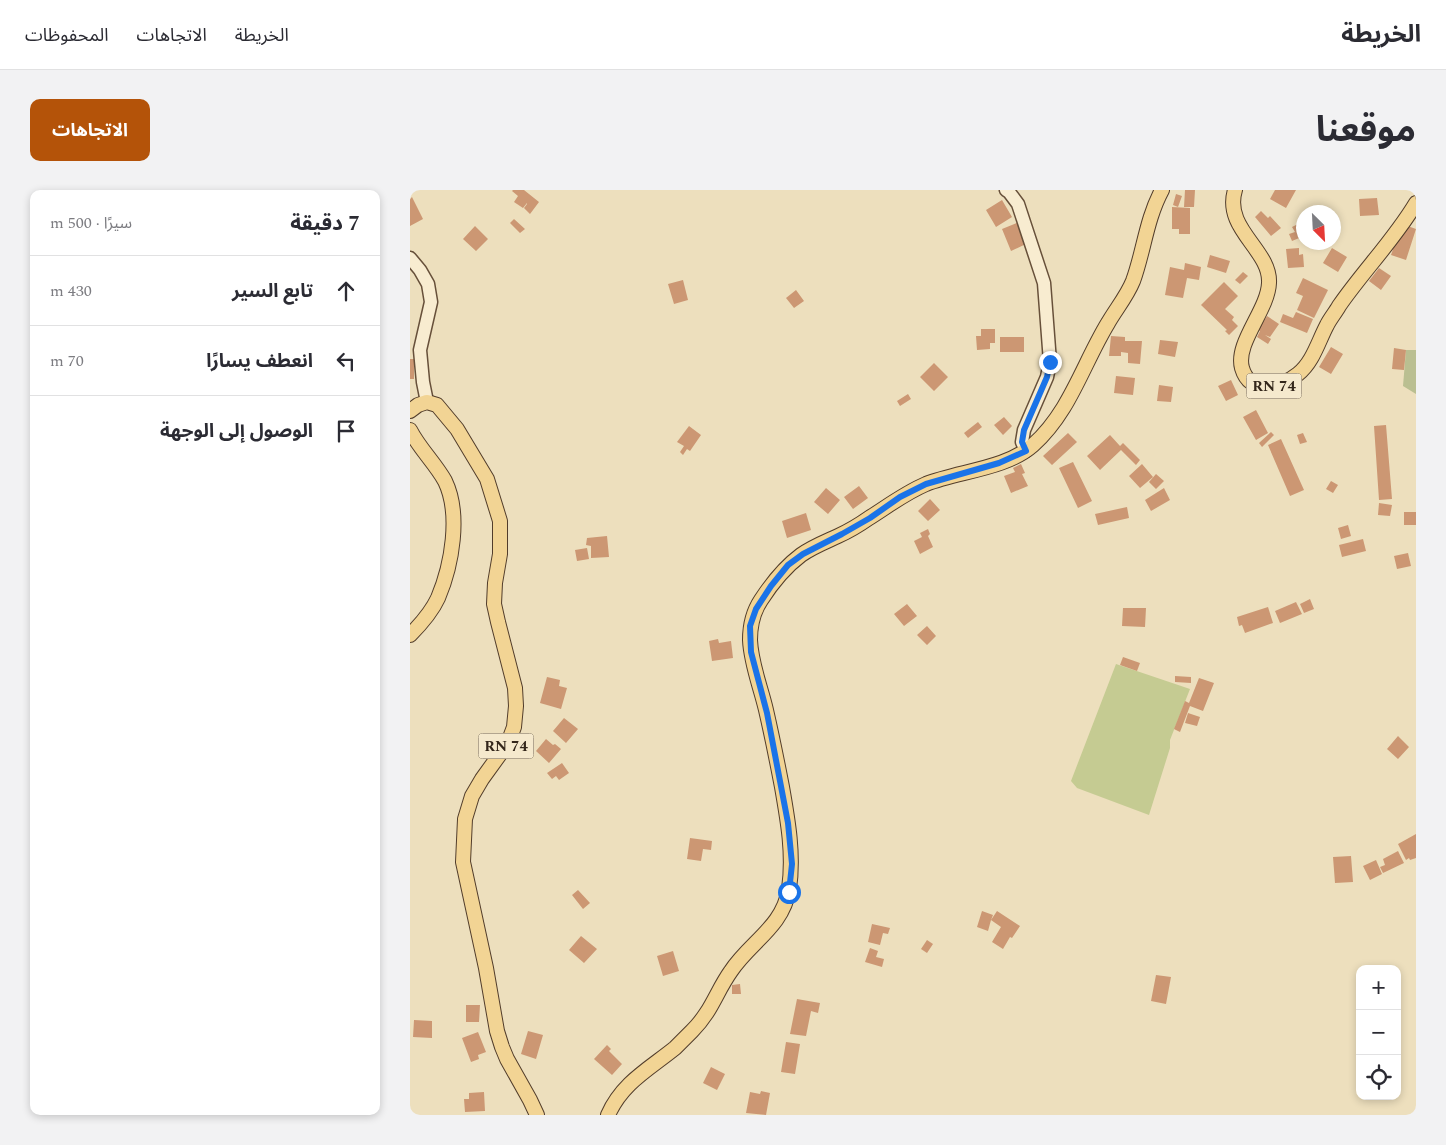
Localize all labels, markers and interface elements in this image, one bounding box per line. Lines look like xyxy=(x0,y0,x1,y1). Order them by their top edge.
text: الخريطة xyxy=(1341,17,1421,53)
text: المحفوظات xyxy=(25,22,109,49)
text: الاتجاهات xyxy=(137,22,207,49)
text: الخريطة xyxy=(235,22,289,49)
button: الاتجاهات xyxy=(30,99,150,161)
text: موقعنا xyxy=(1316,104,1416,157)
north arrow xyxy=(1296,205,1341,250)
text: 7 دقيقة xyxy=(290,208,360,240)
text: سيرًا · 500 m xyxy=(50,211,132,235)
text: تابع السير xyxy=(232,277,313,306)
icon: ahead xyxy=(332,277,360,305)
text: 430 m xyxy=(50,279,92,303)
text: انعطف يسارًا xyxy=(206,347,313,376)
icon: left xyxy=(332,347,360,375)
text: 70 m xyxy=(50,349,84,373)
route end xyxy=(1039,351,1062,374)
road number: RN 74 xyxy=(1246,374,1302,398)
text: الوصول إلى الوجهة xyxy=(160,417,313,446)
icon: arrive xyxy=(332,417,360,445)
road number: RN 74 xyxy=(478,734,534,758)
route start xyxy=(778,881,801,904)
map controls xyxy=(1356,965,1401,1100)
button: + xyxy=(1356,965,1401,1010)
button: − xyxy=(1356,1010,1401,1055)
button: locate xyxy=(1356,1055,1401,1100)

